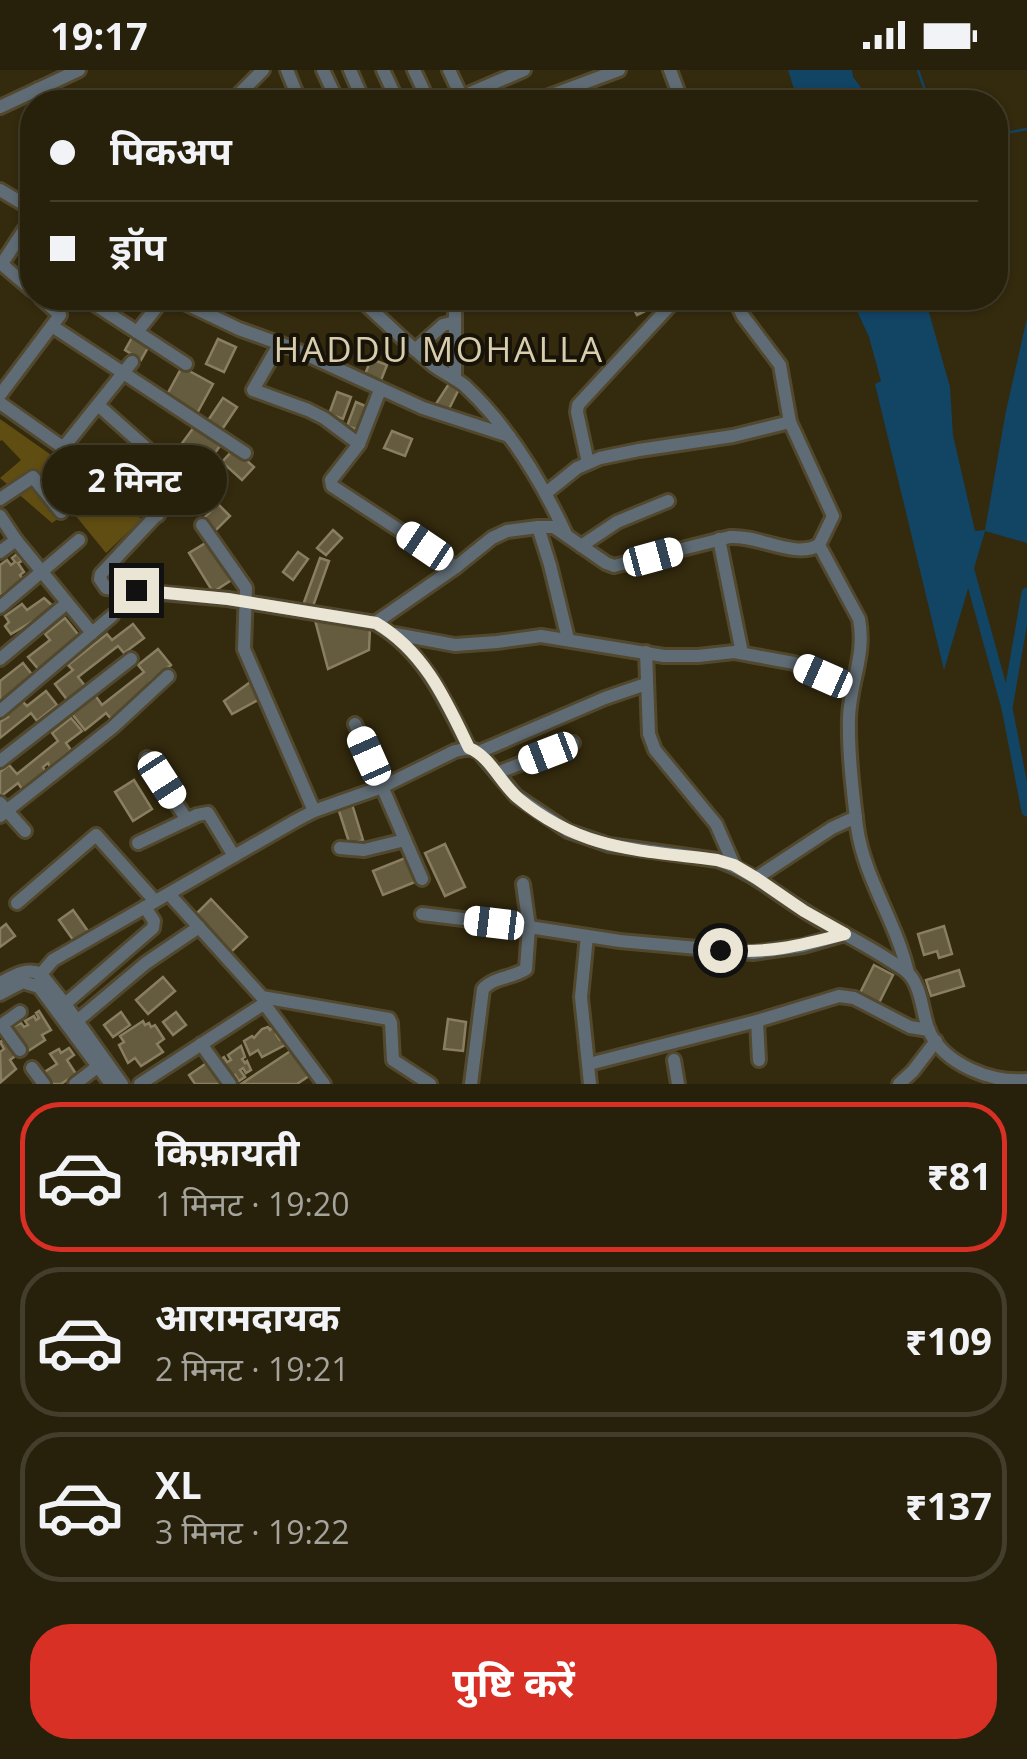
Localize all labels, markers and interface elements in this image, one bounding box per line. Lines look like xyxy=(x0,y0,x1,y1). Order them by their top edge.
text: 19:17 xyxy=(50,9,148,61)
text: पिकअप xyxy=(110,124,232,176)
text: ड्रॉप xyxy=(110,220,166,272)
district label: HADDU MOHALLA xyxy=(273,325,605,372)
callout: 2 मिनट xyxy=(44,445,228,515)
text: 2 मिनट xyxy=(88,458,181,501)
car xyxy=(392,517,458,575)
car xyxy=(620,535,686,579)
route end xyxy=(114,568,159,613)
car xyxy=(789,650,857,702)
car xyxy=(343,722,395,790)
car xyxy=(515,728,581,778)
car xyxy=(133,747,191,813)
car xyxy=(462,904,526,942)
route start xyxy=(698,928,743,973)
text: किफ़ायती xyxy=(155,1125,299,1177)
icon: car xyxy=(35,1132,125,1222)
text: ₹81 xyxy=(927,1149,992,1201)
text: 1 मिनट · 19:20 xyxy=(155,1182,350,1225)
text: आरामदायक xyxy=(155,1290,339,1342)
icon: car xyxy=(35,1297,125,1387)
text: ₹109 xyxy=(905,1314,992,1366)
text: 2 मिनट · 19:21 xyxy=(155,1347,350,1390)
text: XL xyxy=(155,1458,202,1510)
icon: car xyxy=(35,1462,125,1552)
text: ₹137 xyxy=(905,1479,992,1531)
text: 3 मिनट · 19:22 xyxy=(155,1510,350,1553)
button: पुष्टि करें xyxy=(30,1624,997,1739)

